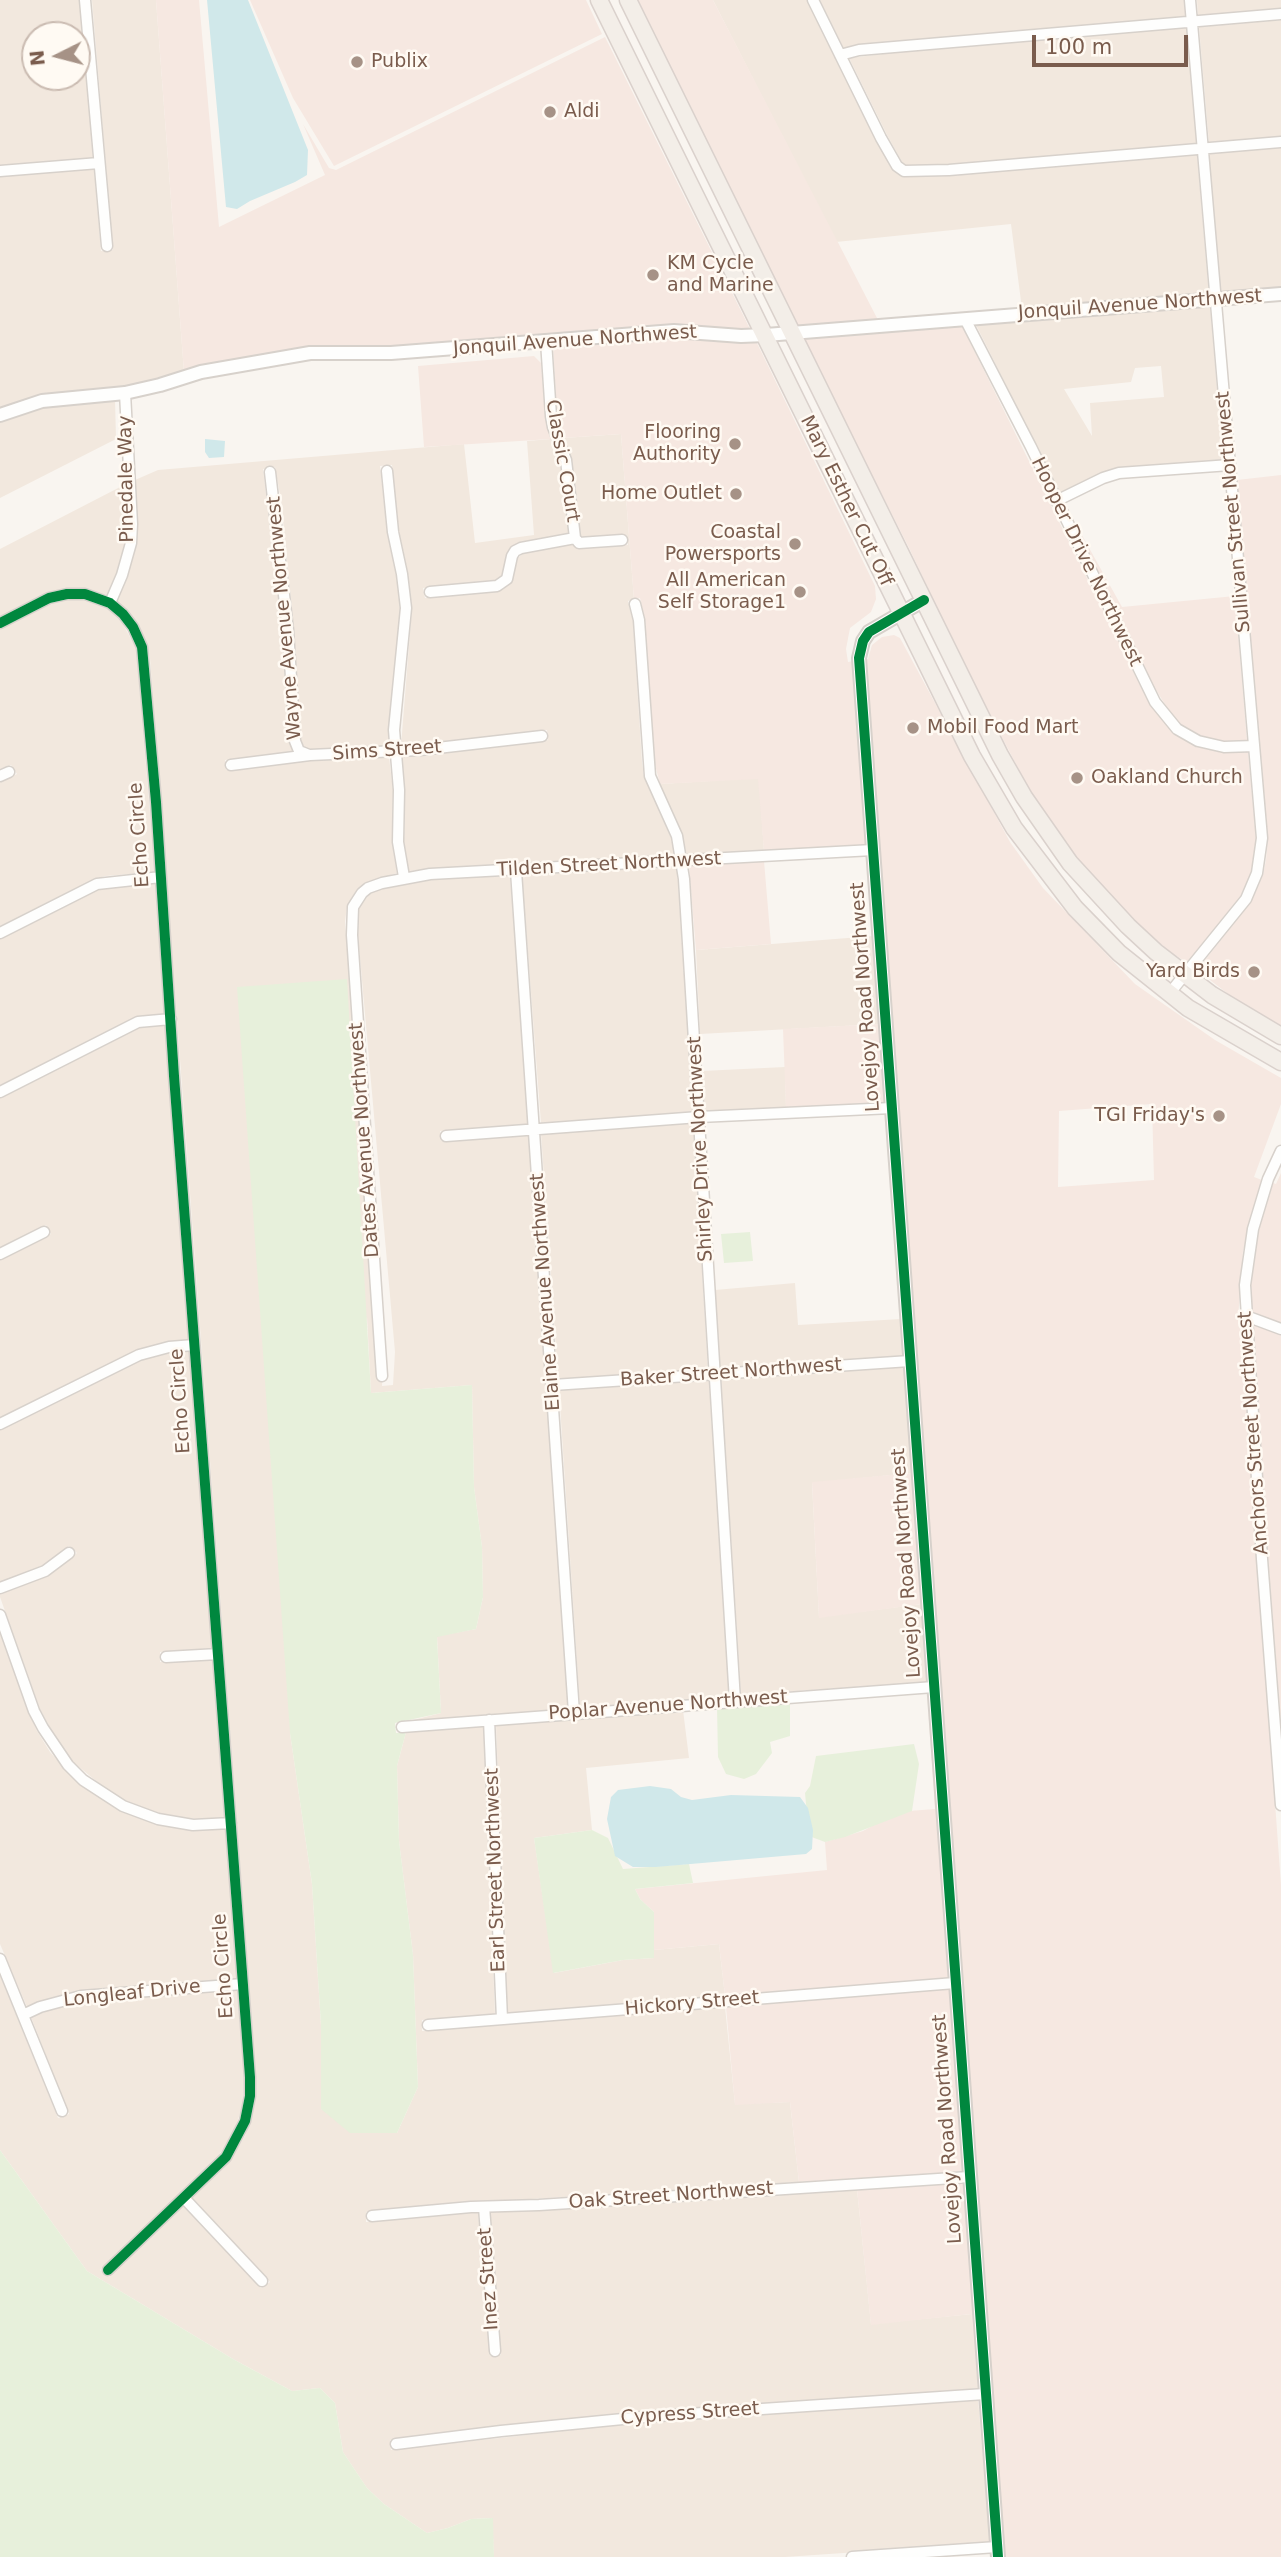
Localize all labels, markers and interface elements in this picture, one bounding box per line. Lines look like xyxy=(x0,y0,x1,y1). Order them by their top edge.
north arrow xyxy=(21,21,91,91)
scale bar xyxy=(1036,21,1192,65)
text: 100 m xyxy=(1045,35,1112,59)
text: N xyxy=(25,49,49,67)
place label: Publix xyxy=(371,51,428,73)
marker: Publix xyxy=(349,54,365,70)
place label: Aldi xyxy=(564,101,600,123)
marker: Aldi xyxy=(542,104,558,120)
place label: KM Cycle and Marine xyxy=(667,253,774,297)
marker: KM Cycle and Marine xyxy=(645,267,661,283)
street label: Jonquil Avenue Northwest xyxy=(1017,285,1263,325)
street label: Jonquil Avenue Northwest xyxy=(452,321,698,361)
street label: Sullivan Street Northwest xyxy=(1212,390,1256,634)
street label: Classic Court xyxy=(540,398,584,524)
street label: Mary Esther Cut Off xyxy=(795,412,897,590)
street label: Pinedale Way xyxy=(114,415,140,543)
place label: Flooring Authority xyxy=(633,422,721,466)
marker: Flooring Authority xyxy=(727,436,743,452)
street label: Hooper Drive Northwest xyxy=(1025,454,1147,670)
place label: Home Outlet xyxy=(601,483,722,505)
marker: Home Outlet xyxy=(728,486,744,502)
street label: Wayne Avenue Northwest xyxy=(263,495,307,741)
place label: Coastal Powersports xyxy=(665,522,781,566)
marker: Coastal Powersports xyxy=(787,536,803,552)
place label: All American Self Storage1 xyxy=(658,570,786,614)
marker: All American Self Storage1 xyxy=(792,584,808,600)
place label: Mobil Food Mart xyxy=(927,717,1079,739)
marker: Mobil Food Mart xyxy=(905,720,921,736)
street label: Sims Street xyxy=(332,736,442,766)
place label: Oakland Church xyxy=(1091,767,1243,789)
marker: Oakland Church xyxy=(1069,770,1085,786)
street label: Echo Circle xyxy=(125,782,155,888)
street label: Tilden Street Northwest xyxy=(496,848,722,882)
street label: Lovejoy Road Northwest xyxy=(847,881,885,1113)
place label: Yard Birds xyxy=(1146,961,1240,983)
marker: Yard Birds xyxy=(1246,964,1262,980)
street label: Dates Avenue Northwest xyxy=(345,1022,385,1258)
street label: Shirley Drive Northwest xyxy=(684,1036,718,1262)
place label: TGI Friday's xyxy=(1094,1105,1205,1127)
marker: TGI Friday's xyxy=(1211,1108,1227,1124)
street label: Elaine Avenue Northwest xyxy=(526,1172,566,1412)
street label: Anchors Street Northwest xyxy=(1234,1310,1274,1556)
street label: Echo Circle xyxy=(166,1348,196,1454)
street label: Baker Street Northwest xyxy=(619,1354,843,1392)
street label: Lovejoy Road Northwest xyxy=(888,1447,926,1679)
street label: Poplar Avenue Northwest xyxy=(548,1686,788,1726)
street label: Earl Street Northwest xyxy=(481,1768,511,1972)
street label: Echo Circle xyxy=(209,1913,239,2019)
street label: Longleaf Drive xyxy=(62,1975,202,2013)
street label: Hickory Street xyxy=(624,1987,760,2021)
street label: Lovejoy Road Northwest xyxy=(929,2013,967,2245)
street label: Oak Street Northwest xyxy=(568,2177,774,2215)
street label: Inez Street xyxy=(474,2227,504,2331)
street label: Cypress Street xyxy=(620,2398,760,2430)

